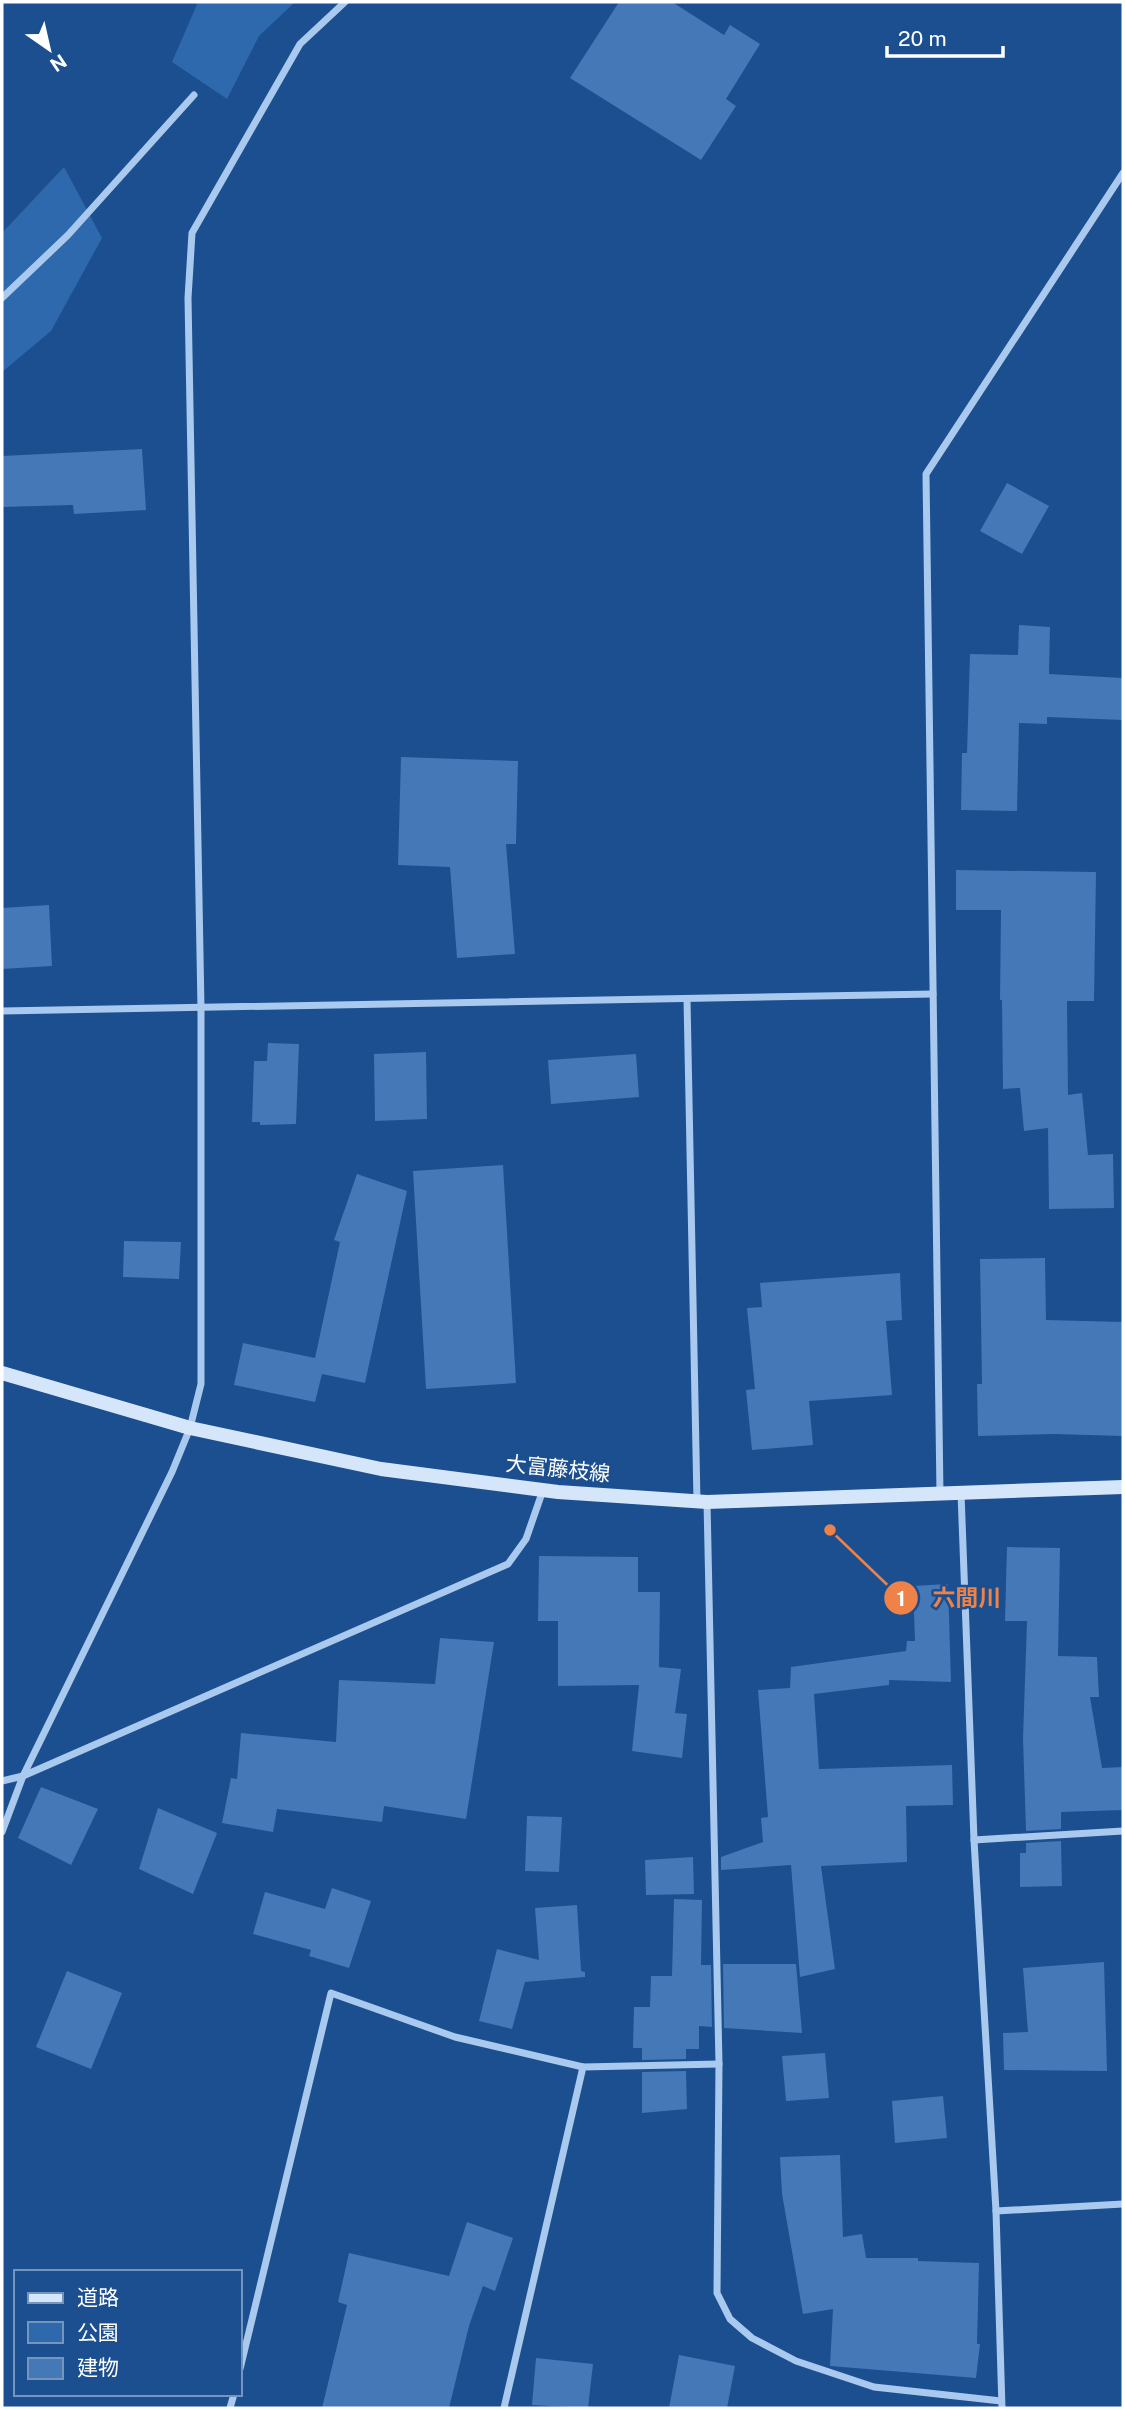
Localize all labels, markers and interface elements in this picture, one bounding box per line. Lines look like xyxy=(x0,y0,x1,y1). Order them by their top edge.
north arrow xyxy=(14,14,84,84)
scale bar xyxy=(887,14,1002,58)
text: 20 m xyxy=(898,26,947,51)
text: N xyxy=(46,50,71,76)
street label: 大富藤枝線 xyxy=(505,1451,612,1486)
callout: 六間川 xyxy=(883,1576,1015,1620)
text: 六間川 xyxy=(933,1584,1002,1611)
text: 1 xyxy=(897,1586,906,1611)
legend xyxy=(14,2270,242,2396)
text: 道路 xyxy=(77,2285,119,2310)
text: 公園 xyxy=(77,2320,119,2345)
text: 建物 xyxy=(77,2355,119,2380)

